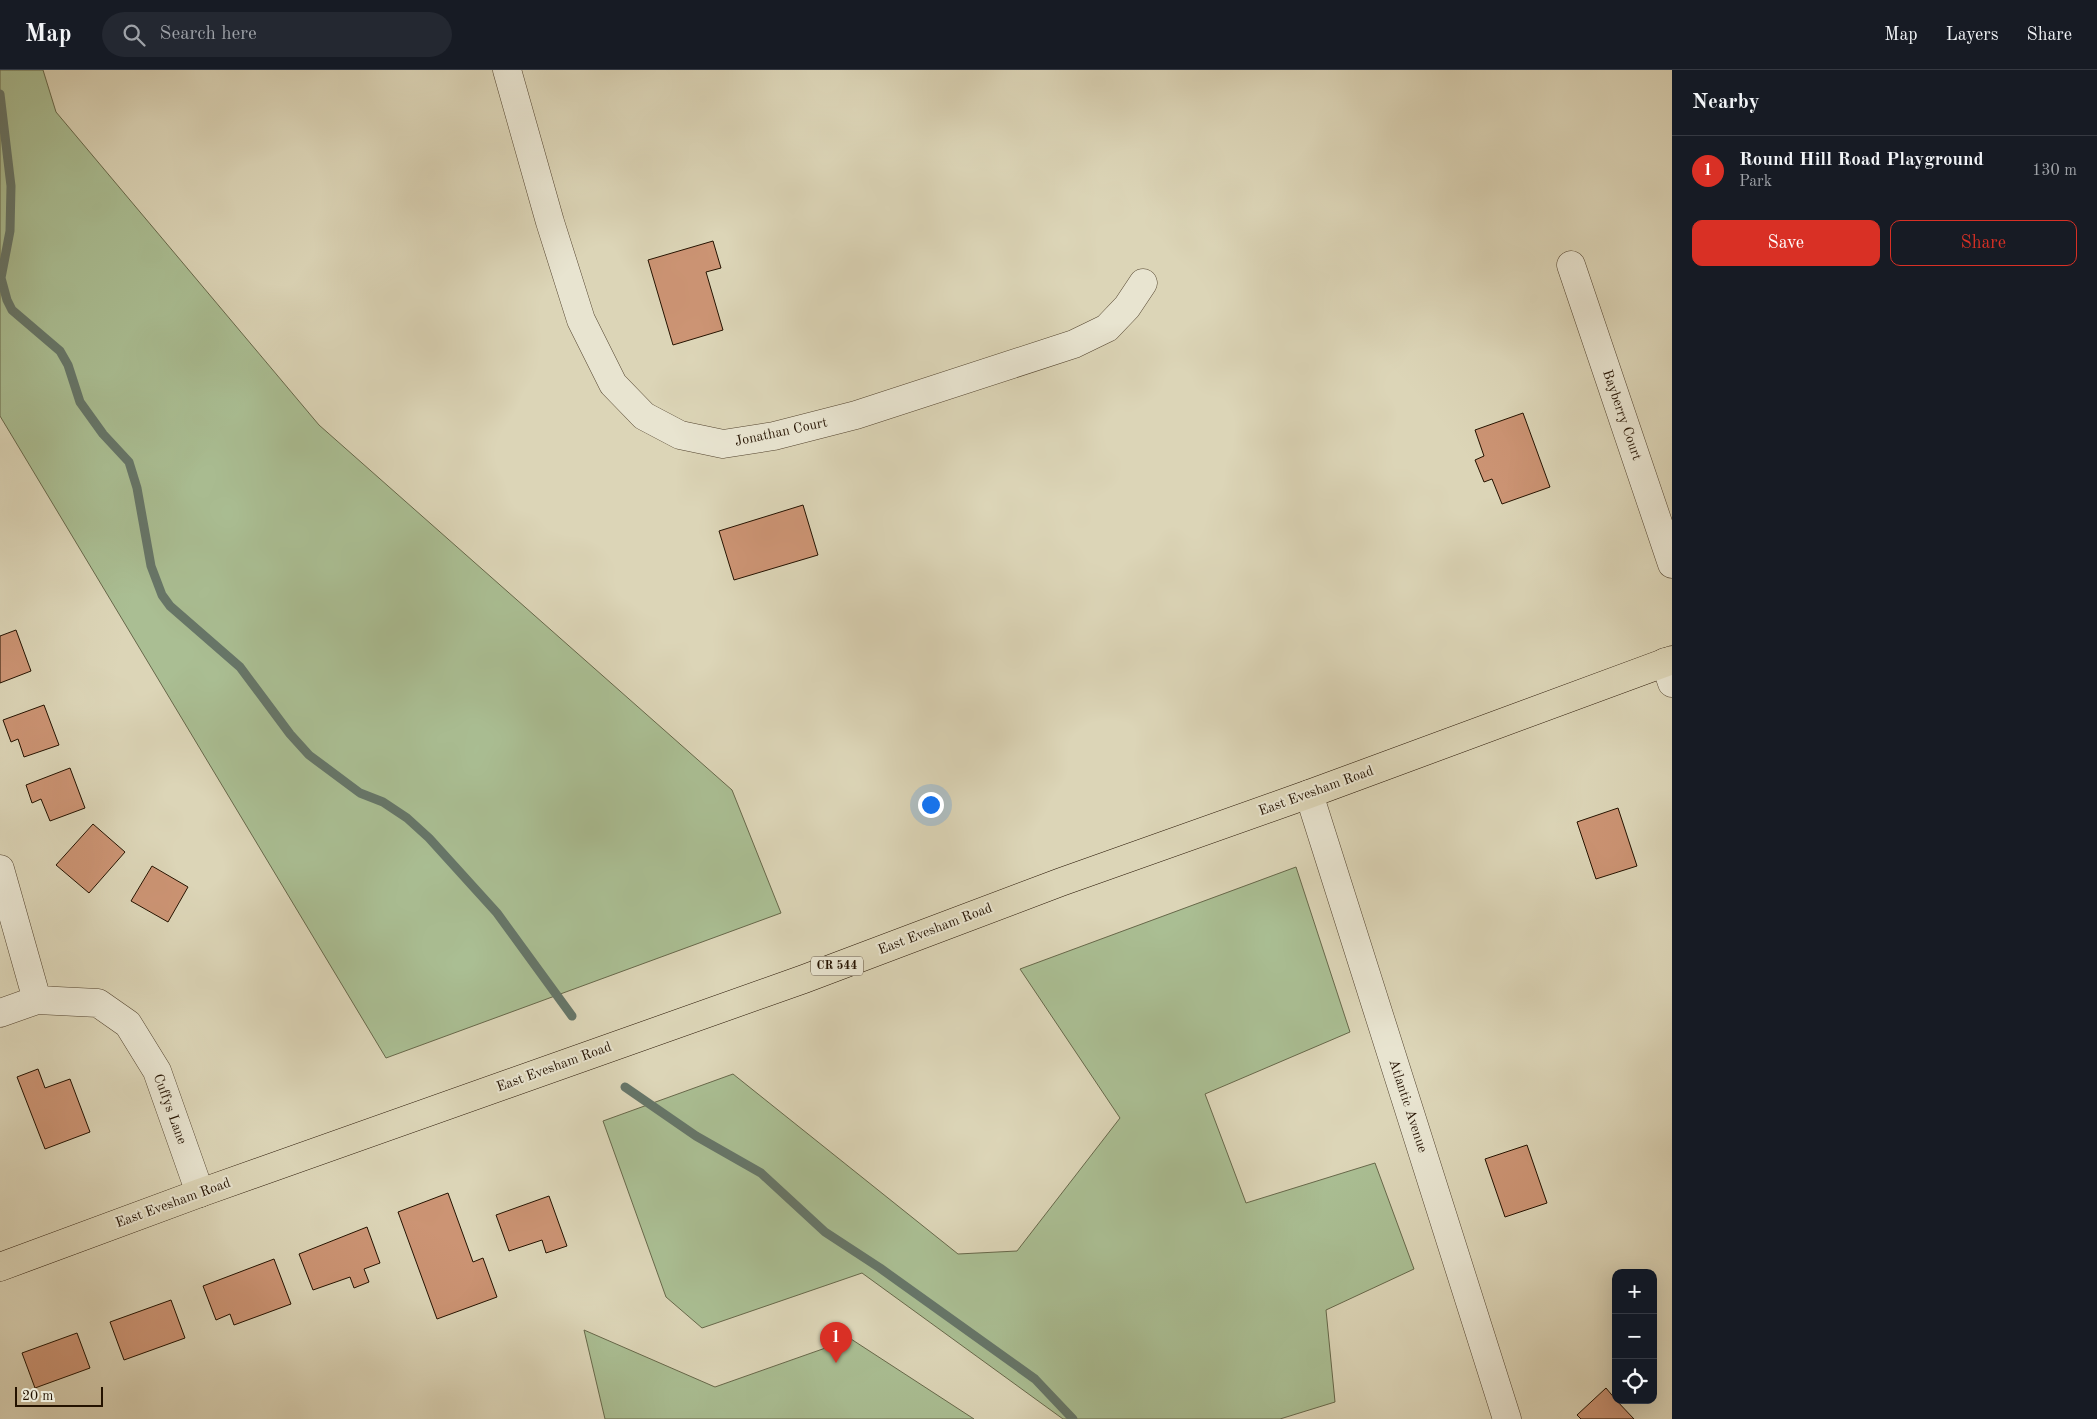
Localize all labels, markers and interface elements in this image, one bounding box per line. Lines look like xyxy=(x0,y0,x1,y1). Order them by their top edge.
search box xyxy=(102,12,452,57)
icon: search xyxy=(120,21,148,49)
text: Map xyxy=(25,23,72,47)
text: Search here xyxy=(160,25,257,44)
text: Map xyxy=(1884,26,1918,44)
text: Layers xyxy=(1946,26,1998,44)
text: Share xyxy=(2026,26,2072,44)
text: Nearby xyxy=(1692,92,1760,113)
text: Round Hill Road Playground xyxy=(1739,151,1984,170)
text: 1 xyxy=(1703,163,1713,179)
text: 130 m xyxy=(2032,163,2077,179)
text: Park xyxy=(1739,174,1772,190)
button: Save xyxy=(1692,220,1880,266)
button: Share xyxy=(1890,220,2077,266)
street label: Bayberry Court xyxy=(1600,368,1644,462)
street label: Jonathan Court xyxy=(733,415,829,449)
street label: East Evesham Road xyxy=(1257,764,1375,818)
your location xyxy=(918,792,944,818)
street label: East Evesham Road xyxy=(876,901,994,957)
road number: CR 544 xyxy=(811,956,863,976)
street label: East Evesham Road xyxy=(495,1040,613,1094)
street label: Atlantic Avenue xyxy=(1386,1058,1430,1154)
street label: Cuffys Lane xyxy=(151,1072,189,1146)
street label: East Evesham Road xyxy=(114,1176,232,1230)
map controls xyxy=(1612,1269,1657,1404)
button: + xyxy=(1612,1269,1657,1314)
button: − xyxy=(1612,1314,1657,1359)
pin: 1 xyxy=(820,1322,852,1363)
button: locate xyxy=(1612,1359,1657,1404)
scale bar xyxy=(15,1384,102,1407)
text: 20 m xyxy=(22,1389,53,1403)

